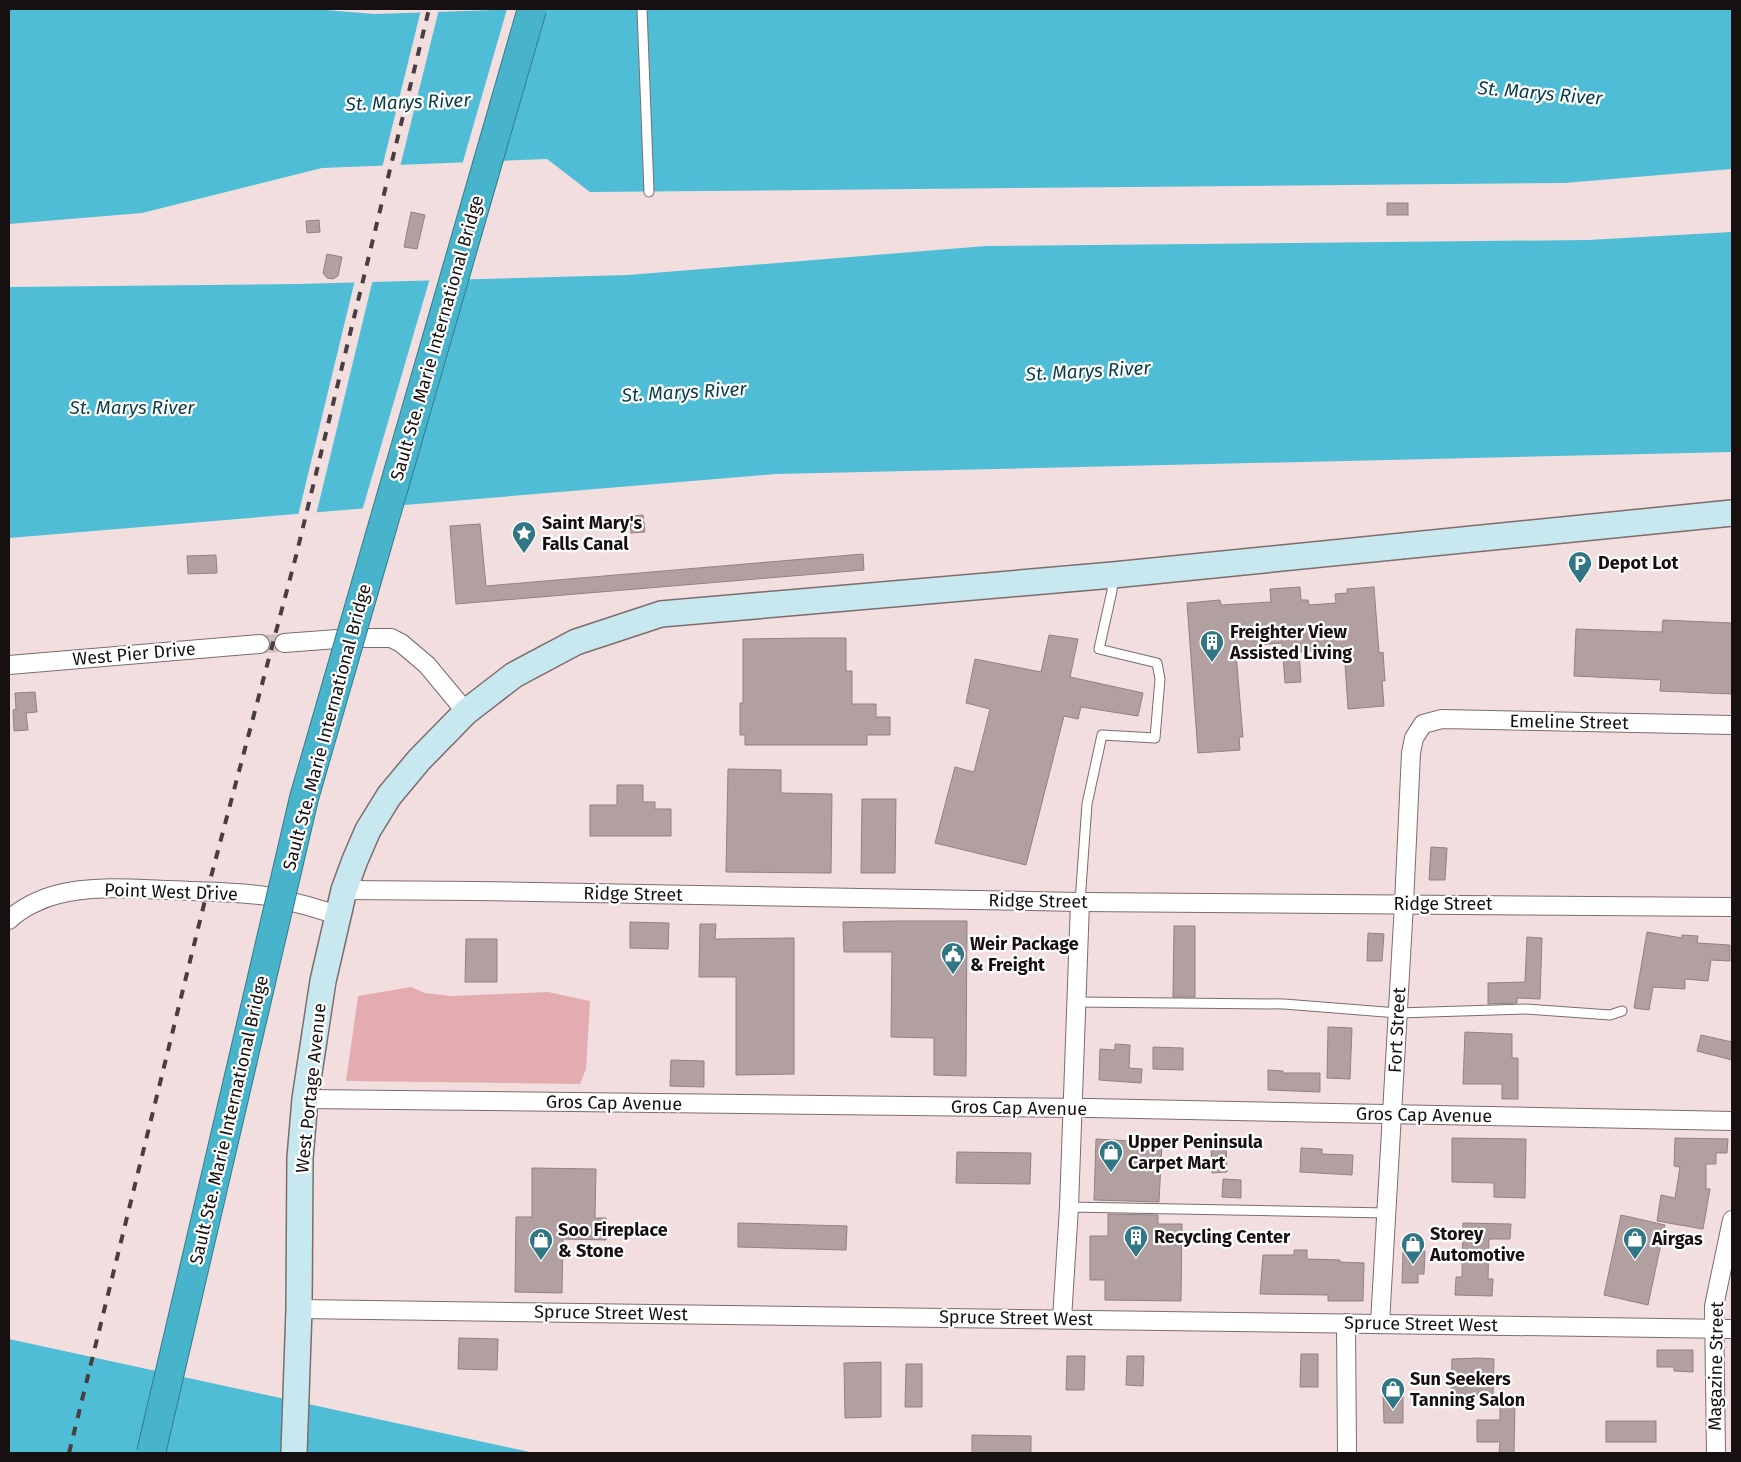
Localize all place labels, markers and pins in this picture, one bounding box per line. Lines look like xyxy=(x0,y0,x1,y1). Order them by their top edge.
place label: Saint Mary's Falls Canal xyxy=(542,512,642,555)
place icon: Saint Mary's Falls Canal xyxy=(511,520,537,554)
parking icon: Depot Lot xyxy=(1567,550,1593,584)
place label: Depot Lot xyxy=(1598,552,1679,574)
place label: Freighter View Assisted Living xyxy=(1229,621,1352,664)
building icon: Freighter View Assisted Living xyxy=(1199,629,1225,663)
place label: Weir Package & Freight xyxy=(970,933,1079,976)
public building icon: Weir Package & Freight xyxy=(940,941,966,975)
place label: Upper Peninsula Carpet Mart xyxy=(1128,1131,1263,1174)
shop icon: Upper Peninsula Carpet Mart xyxy=(1098,1139,1124,1173)
place label: Soo Fireplace & Stone xyxy=(558,1219,668,1262)
place label: Storey Automotive xyxy=(1429,1223,1525,1266)
building icon: Recycling Center xyxy=(1123,1224,1149,1258)
place label: Recycling Center xyxy=(1154,1226,1291,1248)
shop icon: Airgas xyxy=(1622,1226,1648,1260)
shop icon: Soo Fireplace & Stone xyxy=(528,1227,554,1261)
place label: Airgas xyxy=(1651,1228,1703,1250)
shop icon: Storey Automotive xyxy=(1400,1231,1426,1265)
place label: Sun Seekers Tanning Salon xyxy=(1410,1368,1525,1411)
shop icon: Sun Seekers Tanning Salon xyxy=(1380,1376,1406,1410)

